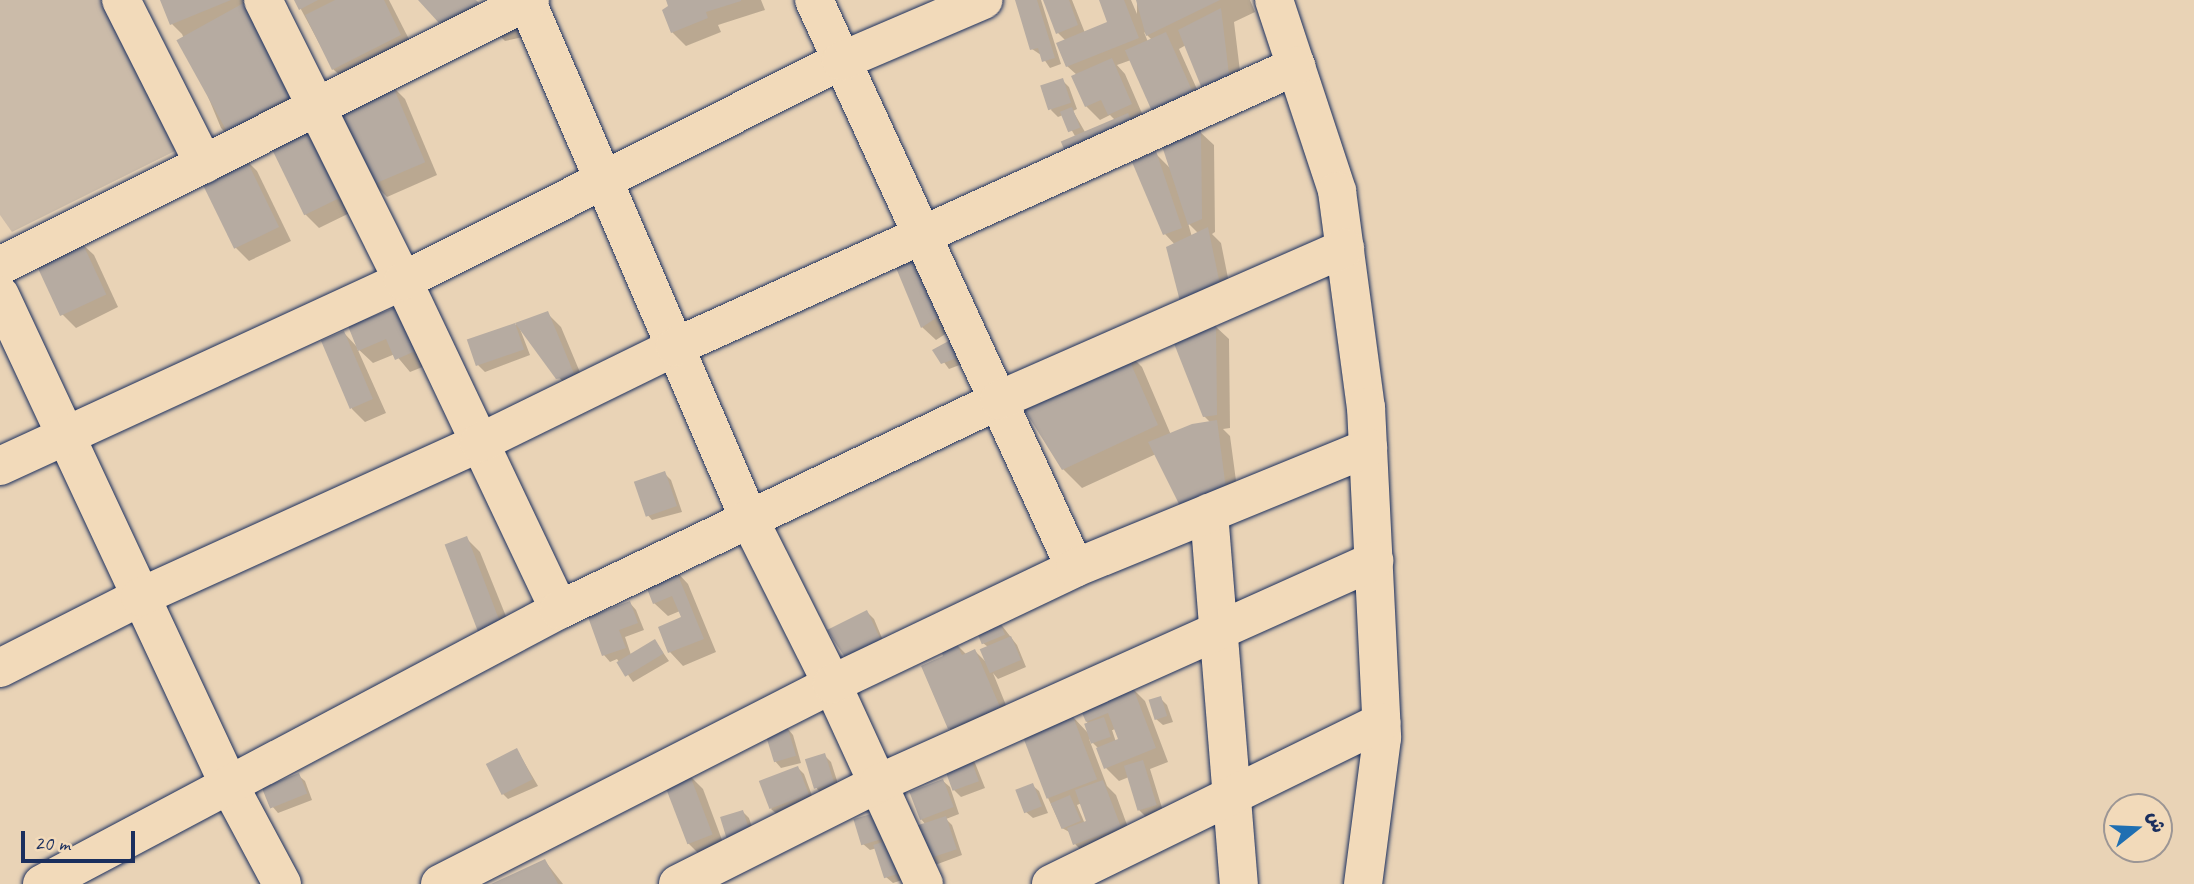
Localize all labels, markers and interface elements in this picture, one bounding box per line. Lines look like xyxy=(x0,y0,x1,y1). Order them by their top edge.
north arrow xyxy=(2103,793,2173,863)
text: ش xyxy=(2141,808,2171,836)
scale bar xyxy=(24,818,138,862)
text: 20 m xyxy=(34,830,70,856)

